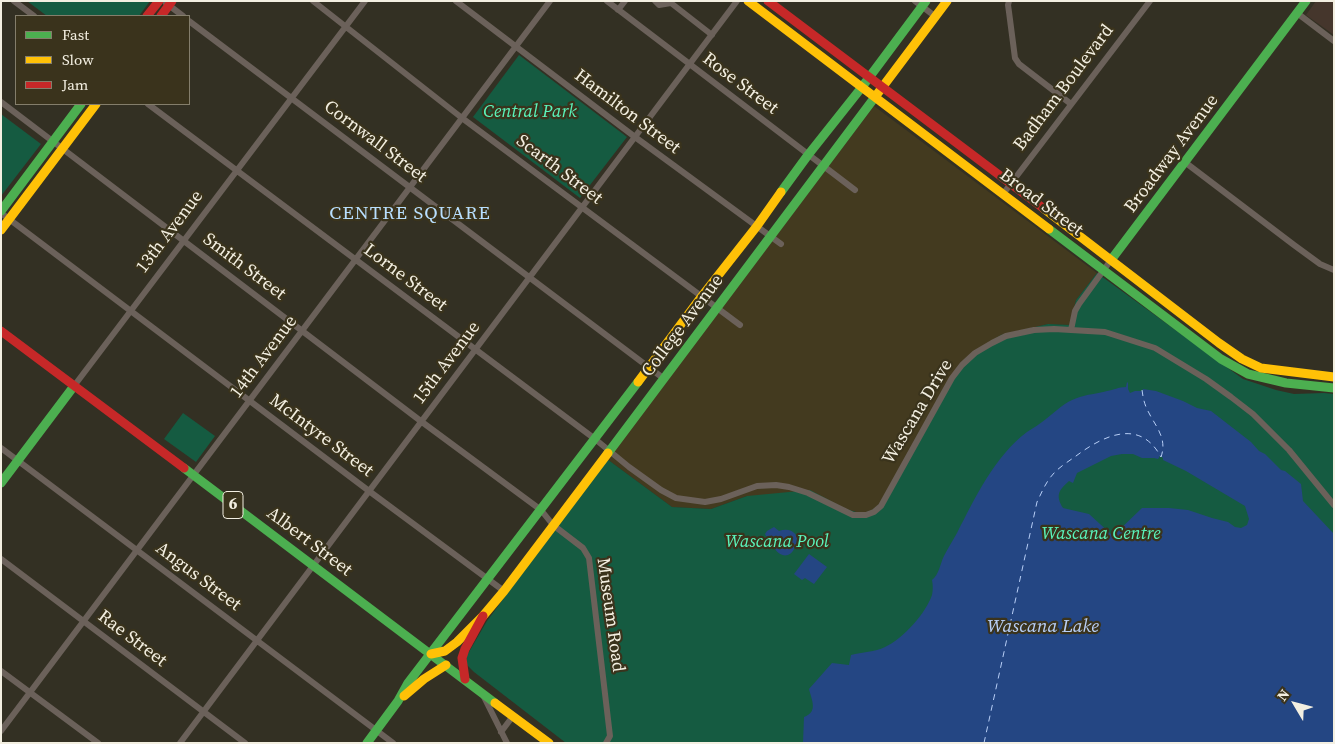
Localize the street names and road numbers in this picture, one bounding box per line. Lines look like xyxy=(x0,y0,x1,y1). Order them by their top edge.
street label: Badham Boulevard xyxy=(1010,21,1118,155)
street label: Rose Street xyxy=(698,49,782,119)
street label: Hamilton Street xyxy=(570,65,684,159)
street label: Broadway Avenue xyxy=(1120,90,1224,218)
street label: Cornwall Street xyxy=(319,96,431,188)
street label: Scarth Street xyxy=(512,131,606,209)
street label: Broad Street xyxy=(995,165,1087,241)
street label: 13th Avenue xyxy=(132,186,208,278)
street label: Smith Street xyxy=(198,229,290,305)
street label: Lorne Street xyxy=(359,240,451,316)
street label: College Avenue xyxy=(637,271,729,381)
street label: 14th Avenue xyxy=(226,311,302,403)
street label: 15th Avenue xyxy=(409,317,485,409)
street label: Wascana Drive xyxy=(878,356,958,468)
street label: McIntyre Street xyxy=(265,390,377,482)
road number: 6 xyxy=(223,492,243,518)
street label: Albert Street xyxy=(262,503,356,581)
street label: Angus Street xyxy=(151,538,245,616)
street label: Museum Road xyxy=(591,557,629,673)
street label: Rae Street xyxy=(93,606,171,672)

